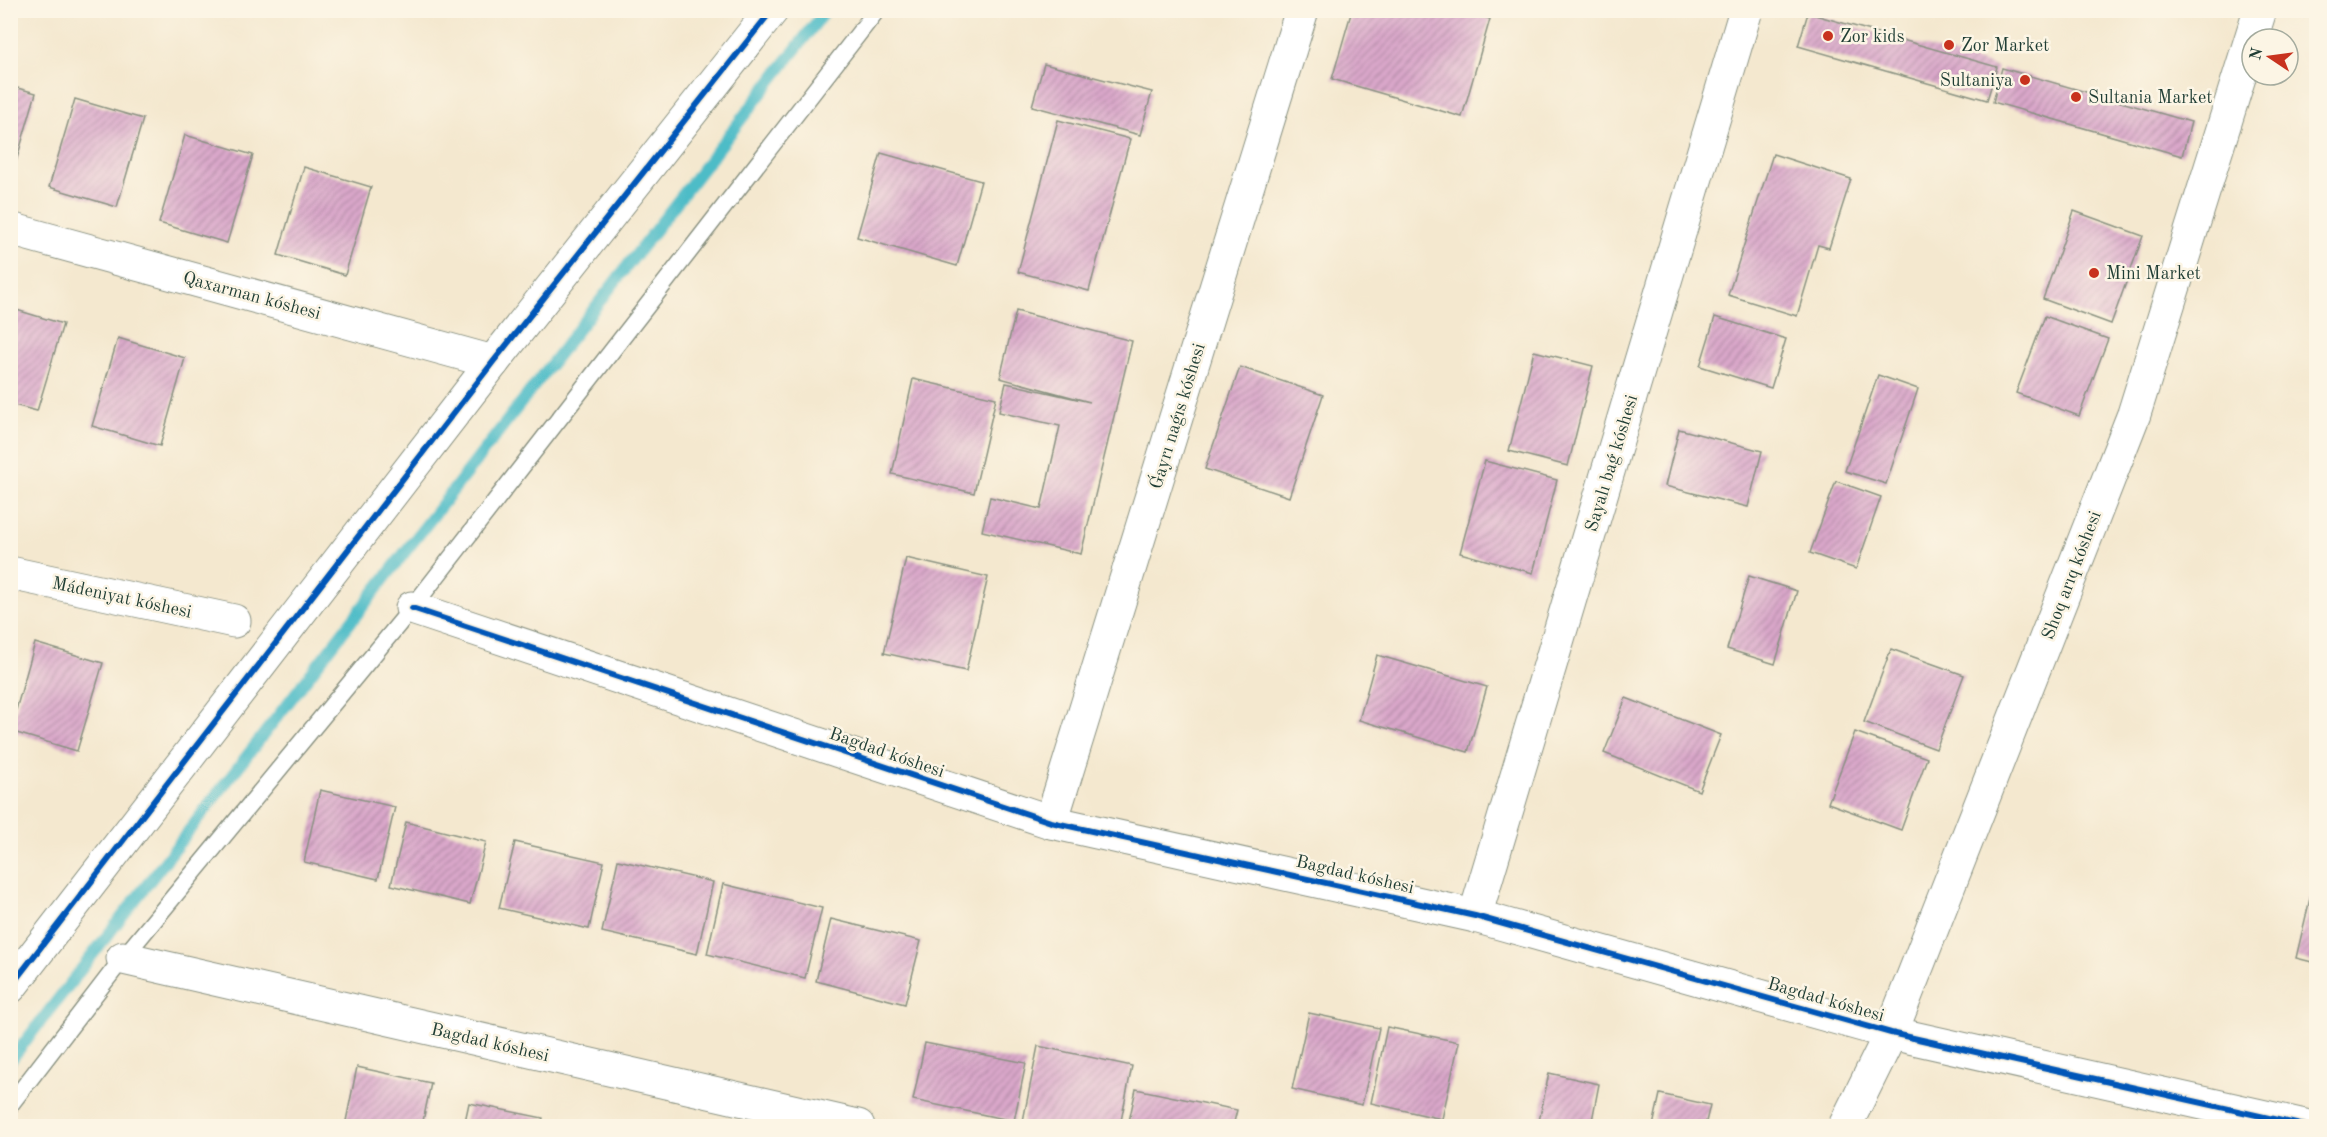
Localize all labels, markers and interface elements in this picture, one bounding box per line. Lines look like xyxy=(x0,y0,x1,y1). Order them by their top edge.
north arrow xyxy=(2240,27,2300,87)
place label: Zor kids xyxy=(1840,28,1905,46)
marker: Zor kids xyxy=(1821,29,1835,43)
place label: Zor Market xyxy=(1961,37,2049,55)
marker: Zor Market xyxy=(1942,38,1956,52)
text: N xyxy=(2248,46,2267,62)
place label: Sultaniya xyxy=(1940,72,2013,90)
marker: Sultaniya xyxy=(2018,73,2032,87)
place label: Sultania Market xyxy=(2088,89,2213,107)
marker: Sultania Market xyxy=(2069,90,2083,104)
place label: Mini Market xyxy=(2106,265,2201,283)
marker: Mini Market xyxy=(2087,266,2101,280)
street label: Qaxarman kóshesi xyxy=(181,269,323,323)
street label: Ǵayrı naǵıs kóshesi xyxy=(1143,340,1209,491)
street label: Sayalı baǵ kóshesi xyxy=(1583,393,1641,534)
street label: Shoq arıq kóshesi xyxy=(2039,509,2105,642)
street label: Mádeniyat kóshesi xyxy=(50,574,193,622)
street label: Bagdad kóshesi xyxy=(827,725,947,781)
street label: Bagdad kóshesi xyxy=(1294,853,1416,897)
street label: Bagdad kóshesi xyxy=(1765,975,1886,1025)
street label: Bagdad kóshesi xyxy=(429,1021,551,1065)

